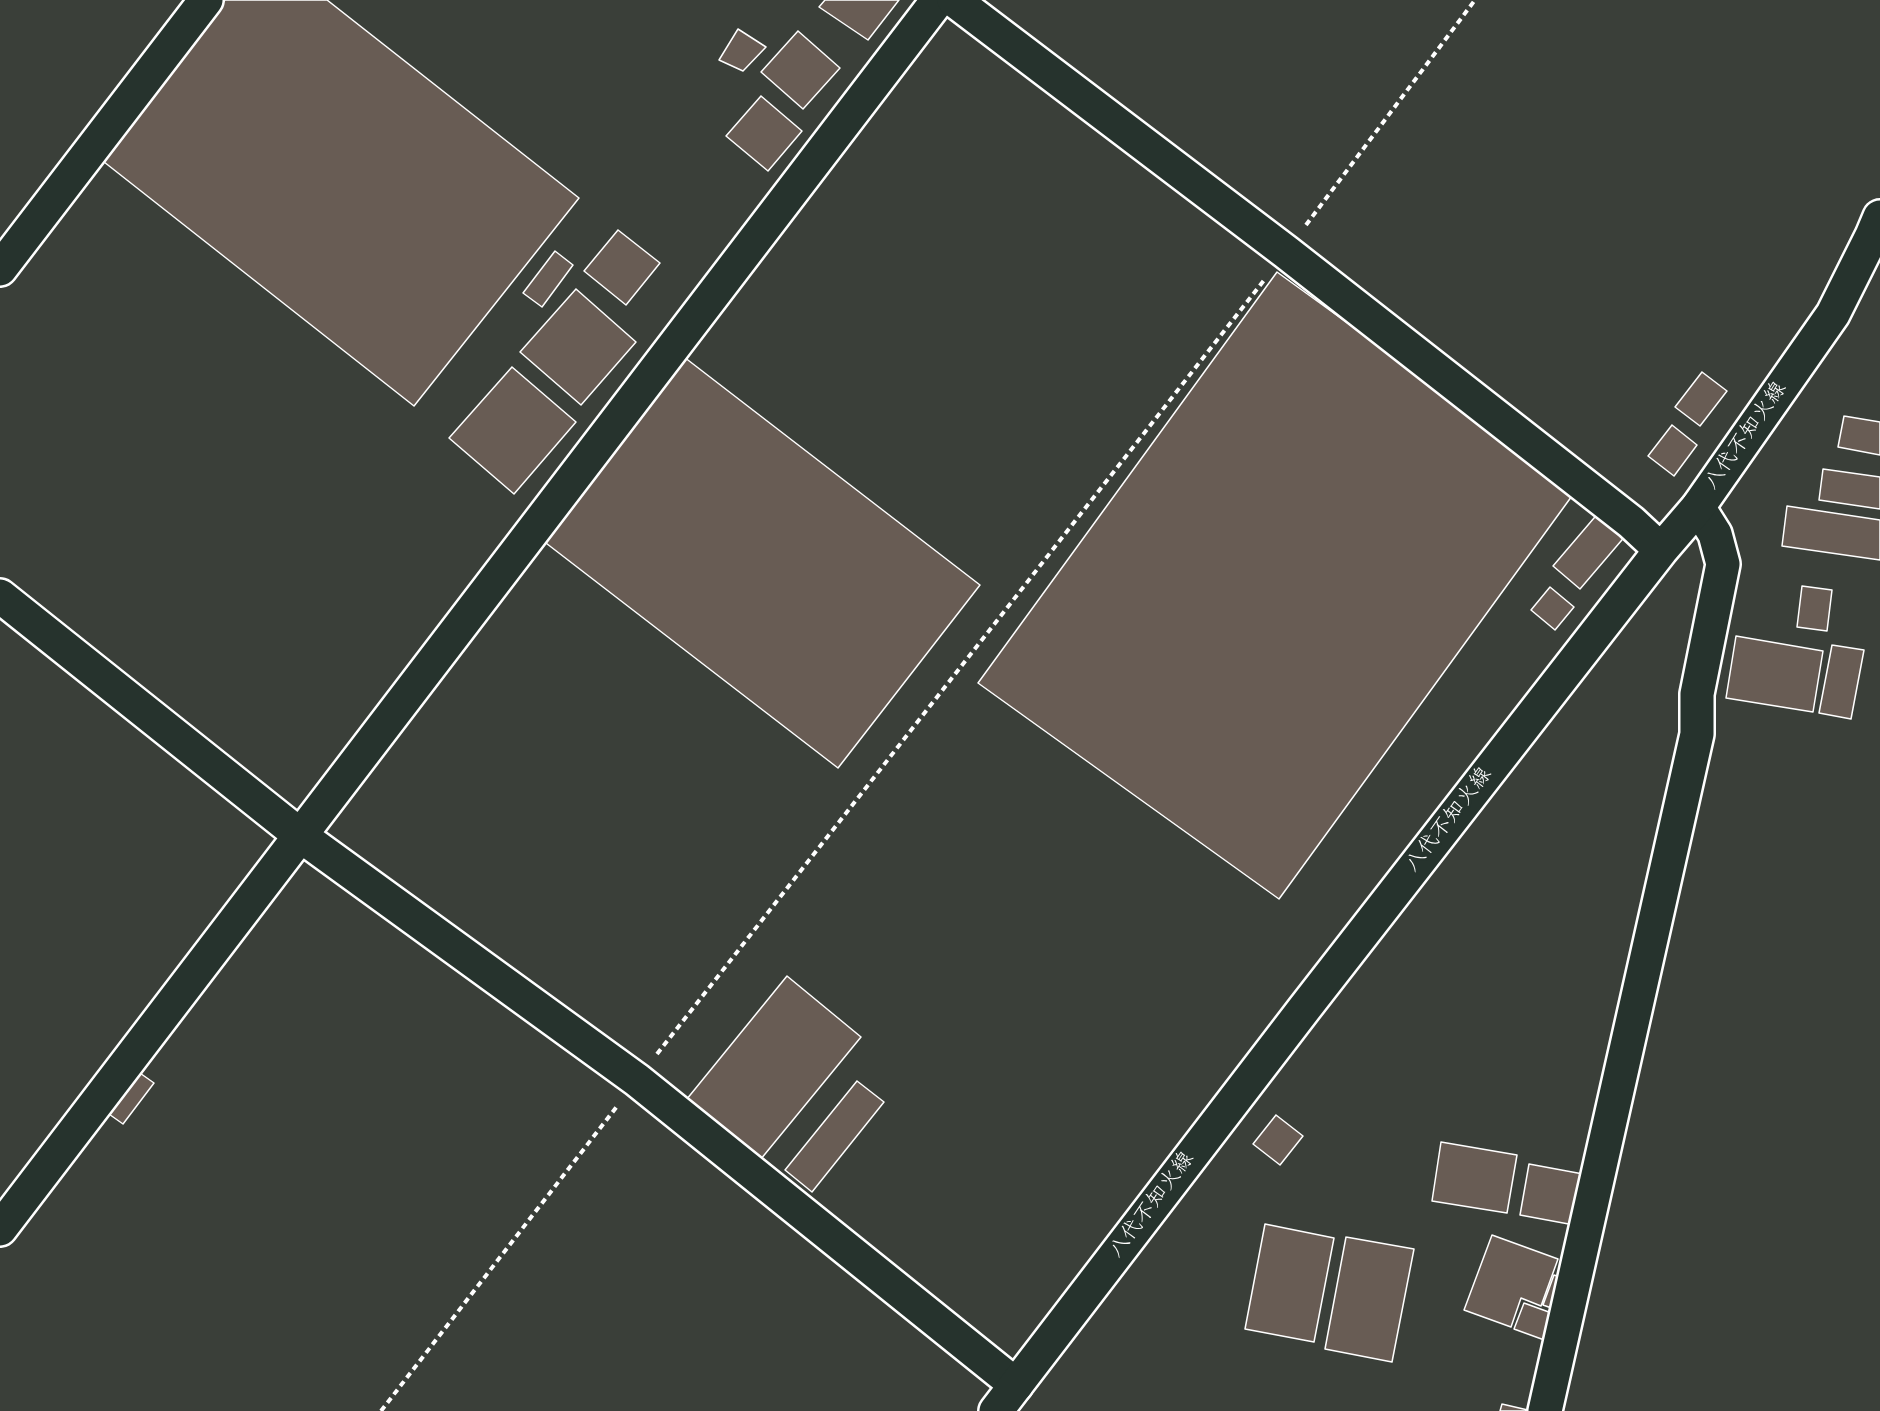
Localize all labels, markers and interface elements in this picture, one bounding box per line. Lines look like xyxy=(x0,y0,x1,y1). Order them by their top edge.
street label: 八代不知火線 xyxy=(1701,378,1793,496)
street label: 八代不知火線 xyxy=(1401,764,1499,878)
street label: 八代不知火線 xyxy=(1105,1148,1201,1264)

